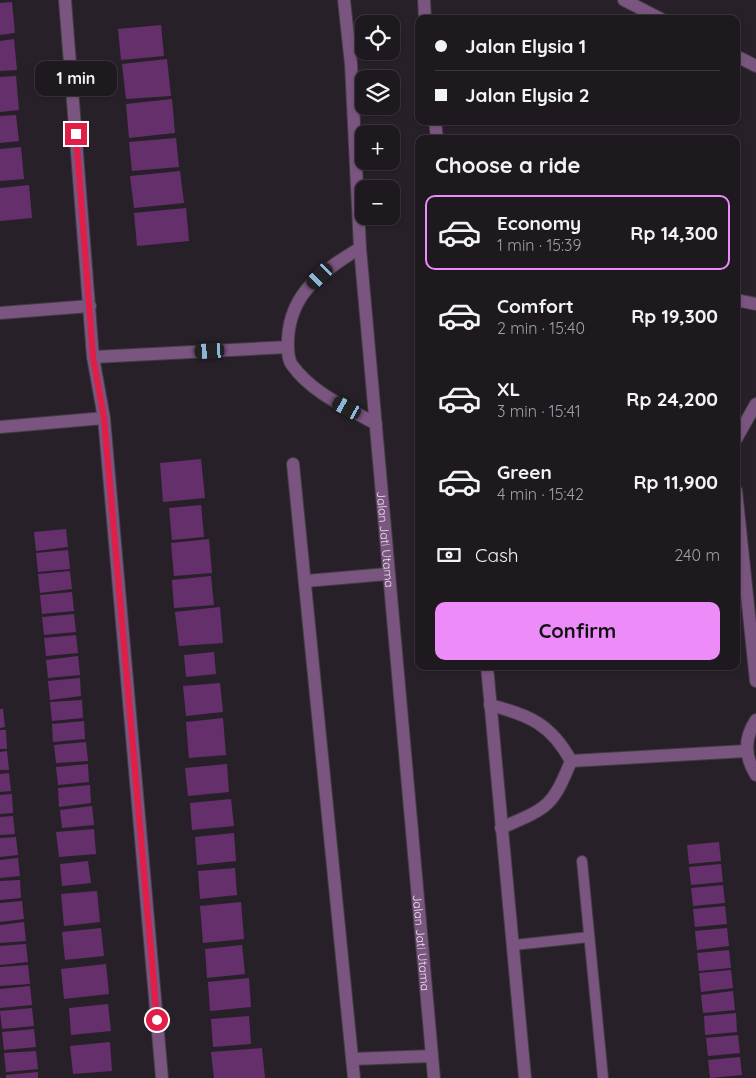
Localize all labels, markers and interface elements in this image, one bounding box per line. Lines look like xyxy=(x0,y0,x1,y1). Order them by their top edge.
map controls xyxy=(355,15,400,225)
button: locate xyxy=(355,15,400,60)
text: Jalan Elysia 1 xyxy=(465,34,586,58)
callout: 1 min xyxy=(35,62,117,96)
text: 1 min xyxy=(57,68,95,88)
button: layers xyxy=(355,70,400,115)
text: Jalan Elysia 2 xyxy=(465,83,590,107)
route end xyxy=(65,123,87,145)
button: + xyxy=(355,125,400,170)
text: Choose a ride xyxy=(435,151,580,179)
button: − xyxy=(355,180,400,225)
icon: car xyxy=(437,210,482,255)
text: Economy xyxy=(497,211,581,235)
text: Rp 14,300 xyxy=(630,221,718,245)
text: 1 min · 15:39 xyxy=(497,235,581,255)
car xyxy=(304,260,335,292)
icon: car xyxy=(437,293,482,338)
text: Comfort xyxy=(497,294,574,318)
text: Rp 19,300 xyxy=(631,304,718,328)
text: 2 min · 15:40 xyxy=(497,318,585,338)
car xyxy=(194,343,225,359)
icon: car xyxy=(437,376,482,421)
text: XL xyxy=(497,377,520,401)
text: Rp 24,200 xyxy=(626,387,718,411)
car xyxy=(330,394,363,422)
text: 3 min · 15:41 xyxy=(497,401,581,421)
icon: car xyxy=(437,459,482,504)
text: Green xyxy=(497,460,552,484)
text: Rp 11,900 xyxy=(634,470,718,494)
text: 4 min · 15:42 xyxy=(497,484,584,504)
street label: Jalan Jati Utama xyxy=(374,490,398,588)
icon: cash xyxy=(435,541,463,569)
text: Cash xyxy=(475,543,519,567)
text: 240 m xyxy=(674,545,720,565)
button: Confirm xyxy=(435,602,720,660)
street label: Jalan Jati Utama xyxy=(410,894,434,991)
route start xyxy=(146,1009,168,1031)

